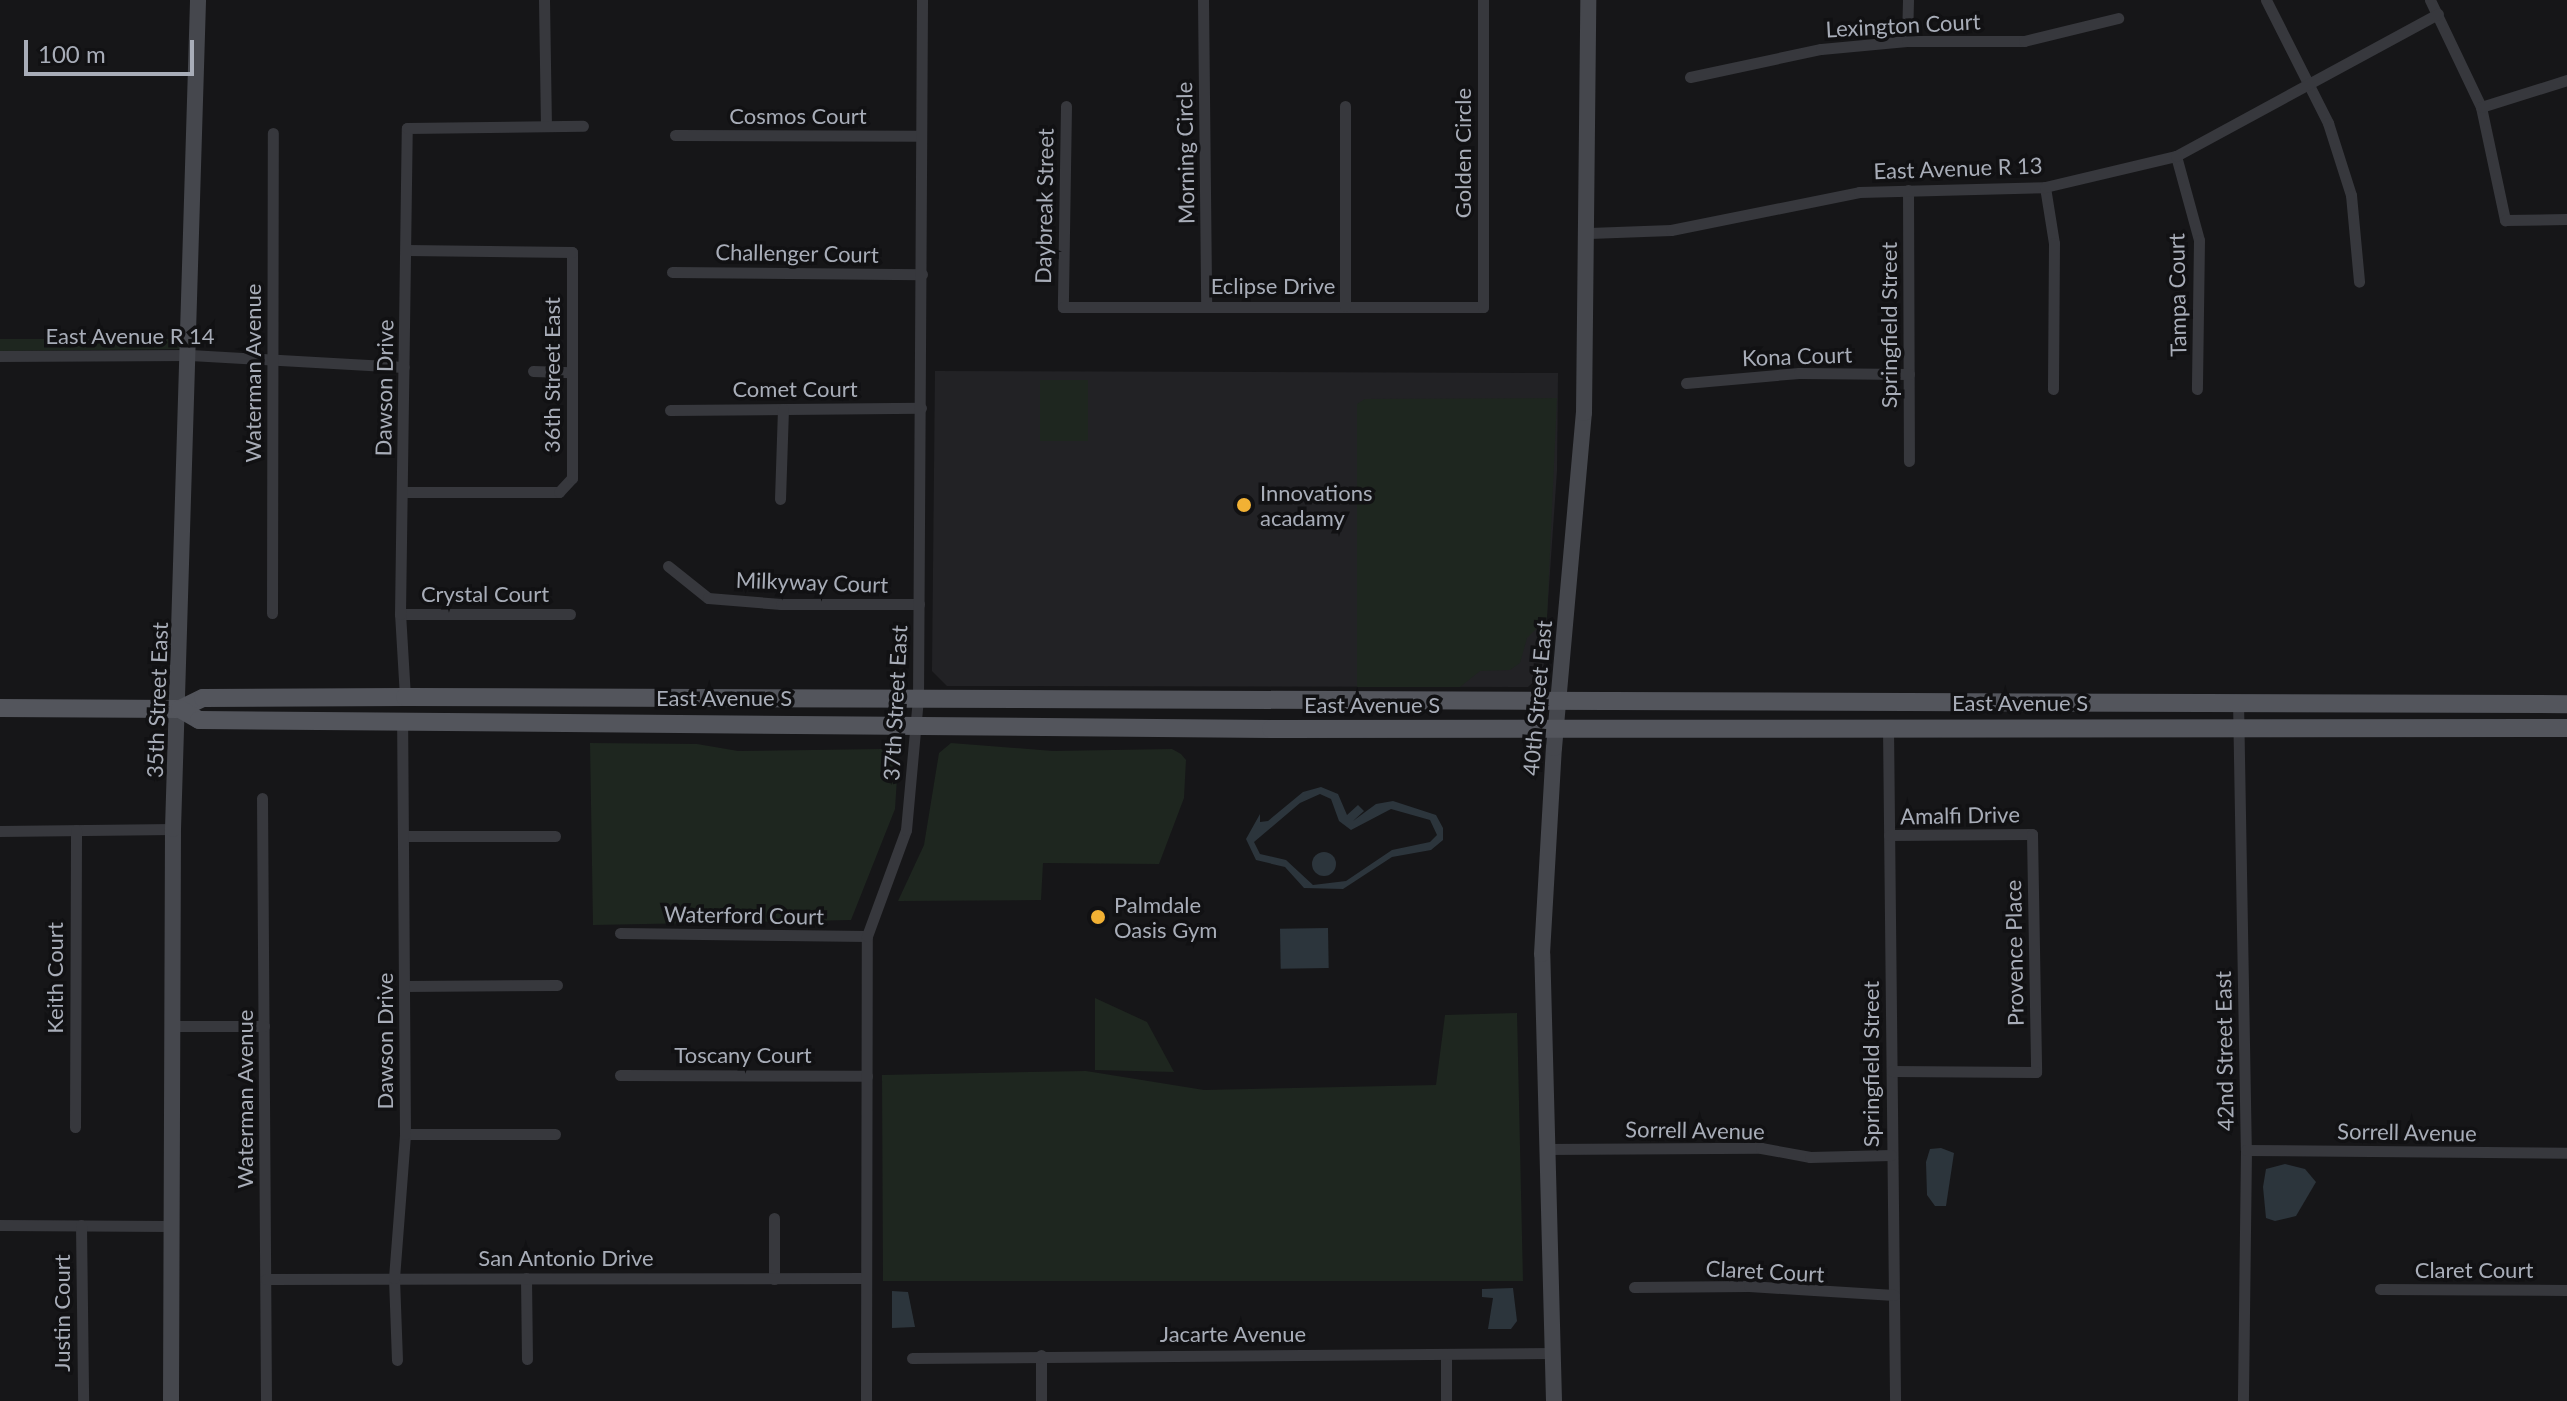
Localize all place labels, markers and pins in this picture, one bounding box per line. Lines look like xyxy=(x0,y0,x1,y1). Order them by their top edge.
place label: Innovations acadamy xyxy=(1260,479,1372,530)
marker: Innovations acadamy xyxy=(1235,496,1253,514)
place label: Palmdale Oasis Gym xyxy=(1114,891,1217,942)
marker: Palmdale Oasis Gym xyxy=(1089,908,1107,926)

